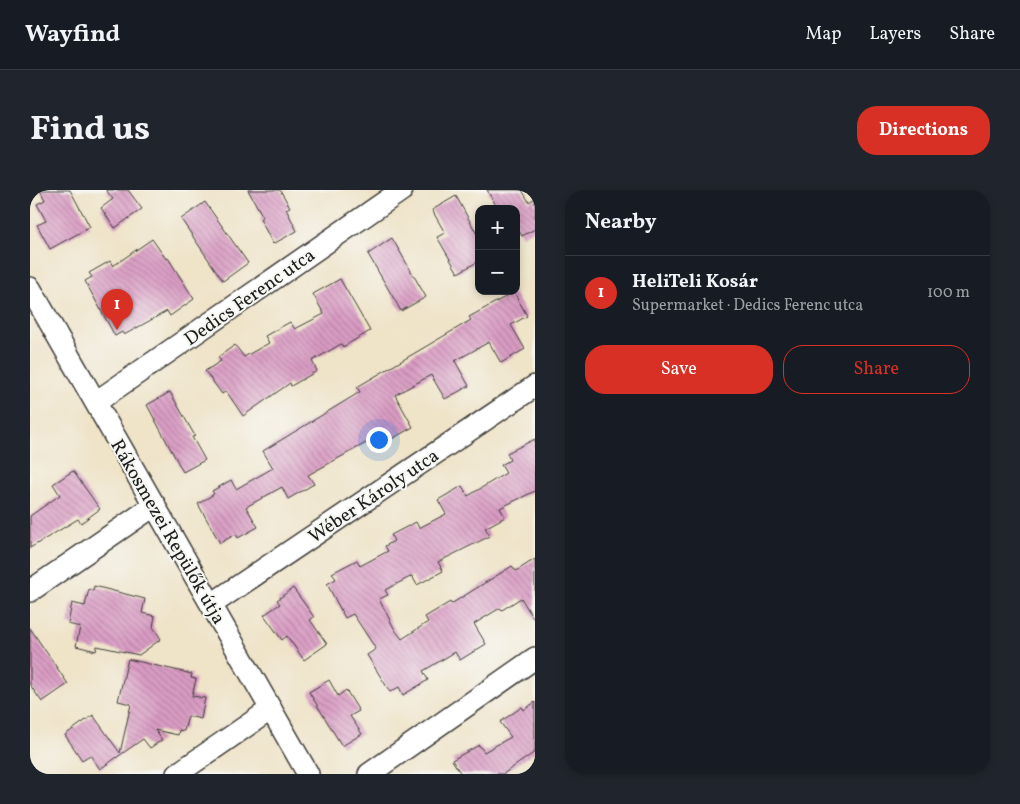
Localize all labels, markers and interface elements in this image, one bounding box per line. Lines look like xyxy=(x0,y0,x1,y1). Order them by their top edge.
text: Wayfind xyxy=(25,18,120,52)
text: Map xyxy=(805,22,841,47)
text: Layers xyxy=(869,22,921,47)
text: Share xyxy=(949,22,995,47)
text: Find us xyxy=(30,106,150,154)
button: Directions xyxy=(857,106,990,155)
map controls xyxy=(475,205,520,295)
button: + xyxy=(475,205,520,250)
text: Nearby xyxy=(585,208,656,237)
street label: Dedics Ferenc utca xyxy=(180,243,321,353)
button: − xyxy=(475,250,520,295)
text: HeliTeli Kosár xyxy=(632,269,758,295)
text: 1 xyxy=(598,282,604,304)
text: 100 m xyxy=(927,282,970,304)
pin: 1 xyxy=(101,289,133,330)
text: Supermarket · Dedics Ferenc utca xyxy=(632,295,863,317)
button: Save xyxy=(585,345,773,394)
button: Share xyxy=(783,345,970,394)
your location xyxy=(366,427,392,453)
street label: Rákosmezei Repülők útja xyxy=(104,435,231,629)
street label: Wéber Károly utca xyxy=(304,443,445,550)

